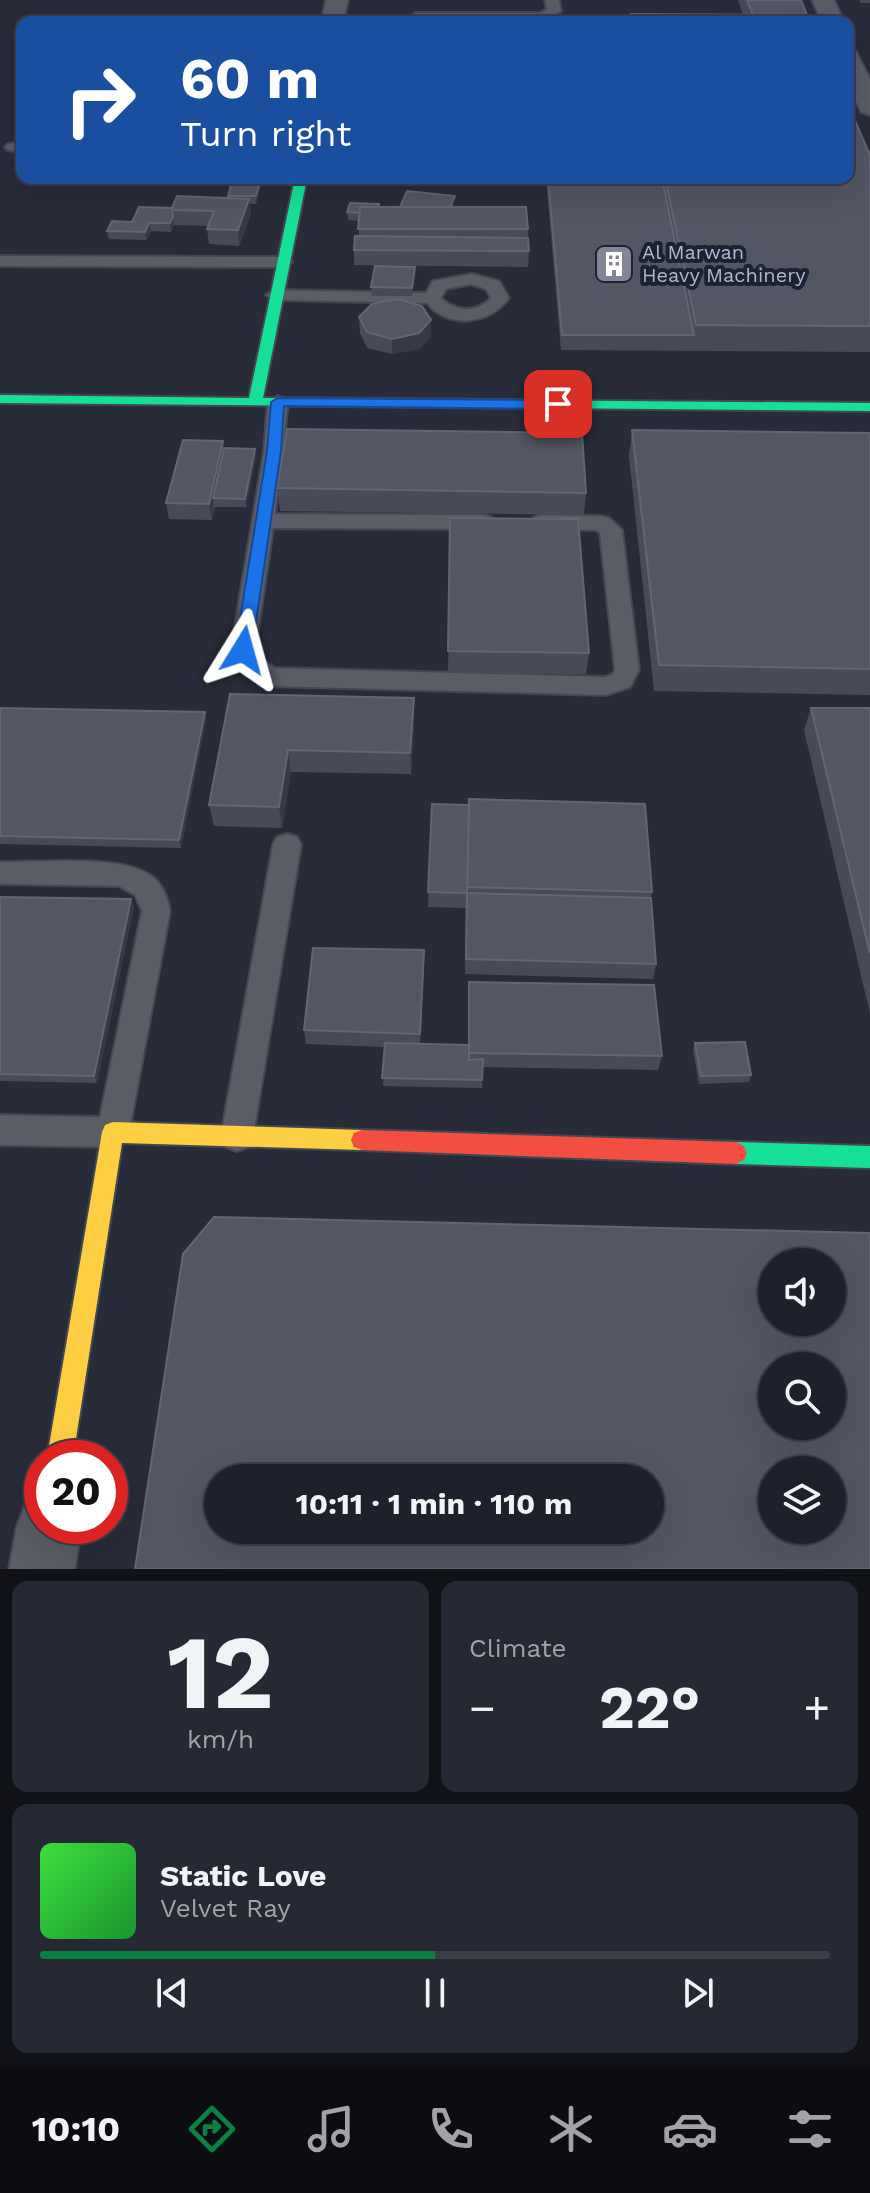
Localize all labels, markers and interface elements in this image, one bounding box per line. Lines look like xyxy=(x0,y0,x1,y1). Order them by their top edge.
text: 60 m xyxy=(180,46,319,112)
icon: right xyxy=(48,48,152,152)
text: Turn right xyxy=(180,113,351,155)
place label: Al Marwan Heavy Machinery xyxy=(642,240,806,287)
building icon: Al Marwan Heavy Machinery xyxy=(593,243,635,285)
pin xyxy=(524,370,592,438)
icon: arrive xyxy=(536,382,580,426)
position arrow xyxy=(201,608,285,692)
map controls xyxy=(758,1248,846,1544)
button: sound xyxy=(758,1248,846,1336)
button: search xyxy=(758,1352,846,1440)
speed limit sign: 20 xyxy=(24,1440,128,1544)
button: layers xyxy=(758,1456,846,1544)
text: 10:11 · 1 min · 110 m xyxy=(296,1486,572,1521)
text: 12 xyxy=(167,1611,274,1733)
text: Climate xyxy=(469,1633,567,1663)
text: 22° xyxy=(599,1672,700,1743)
text: − xyxy=(469,1682,496,1734)
text: + xyxy=(803,1682,830,1734)
text: km/h xyxy=(187,1724,254,1754)
text: Static Love xyxy=(160,1858,326,1893)
text: Velvet Ray xyxy=(160,1893,291,1923)
icon: previous xyxy=(150,1971,194,2015)
icon: pause xyxy=(413,1971,457,2015)
icon: next xyxy=(676,1971,720,2015)
icon: directions xyxy=(184,2101,240,2157)
icon: music xyxy=(303,2101,359,2157)
icon: phone xyxy=(423,2101,479,2157)
icon: climate xyxy=(543,2101,599,2157)
icon: car xyxy=(662,2101,718,2157)
icon: filters xyxy=(782,2101,838,2157)
text: 10:10 xyxy=(32,2108,120,2150)

